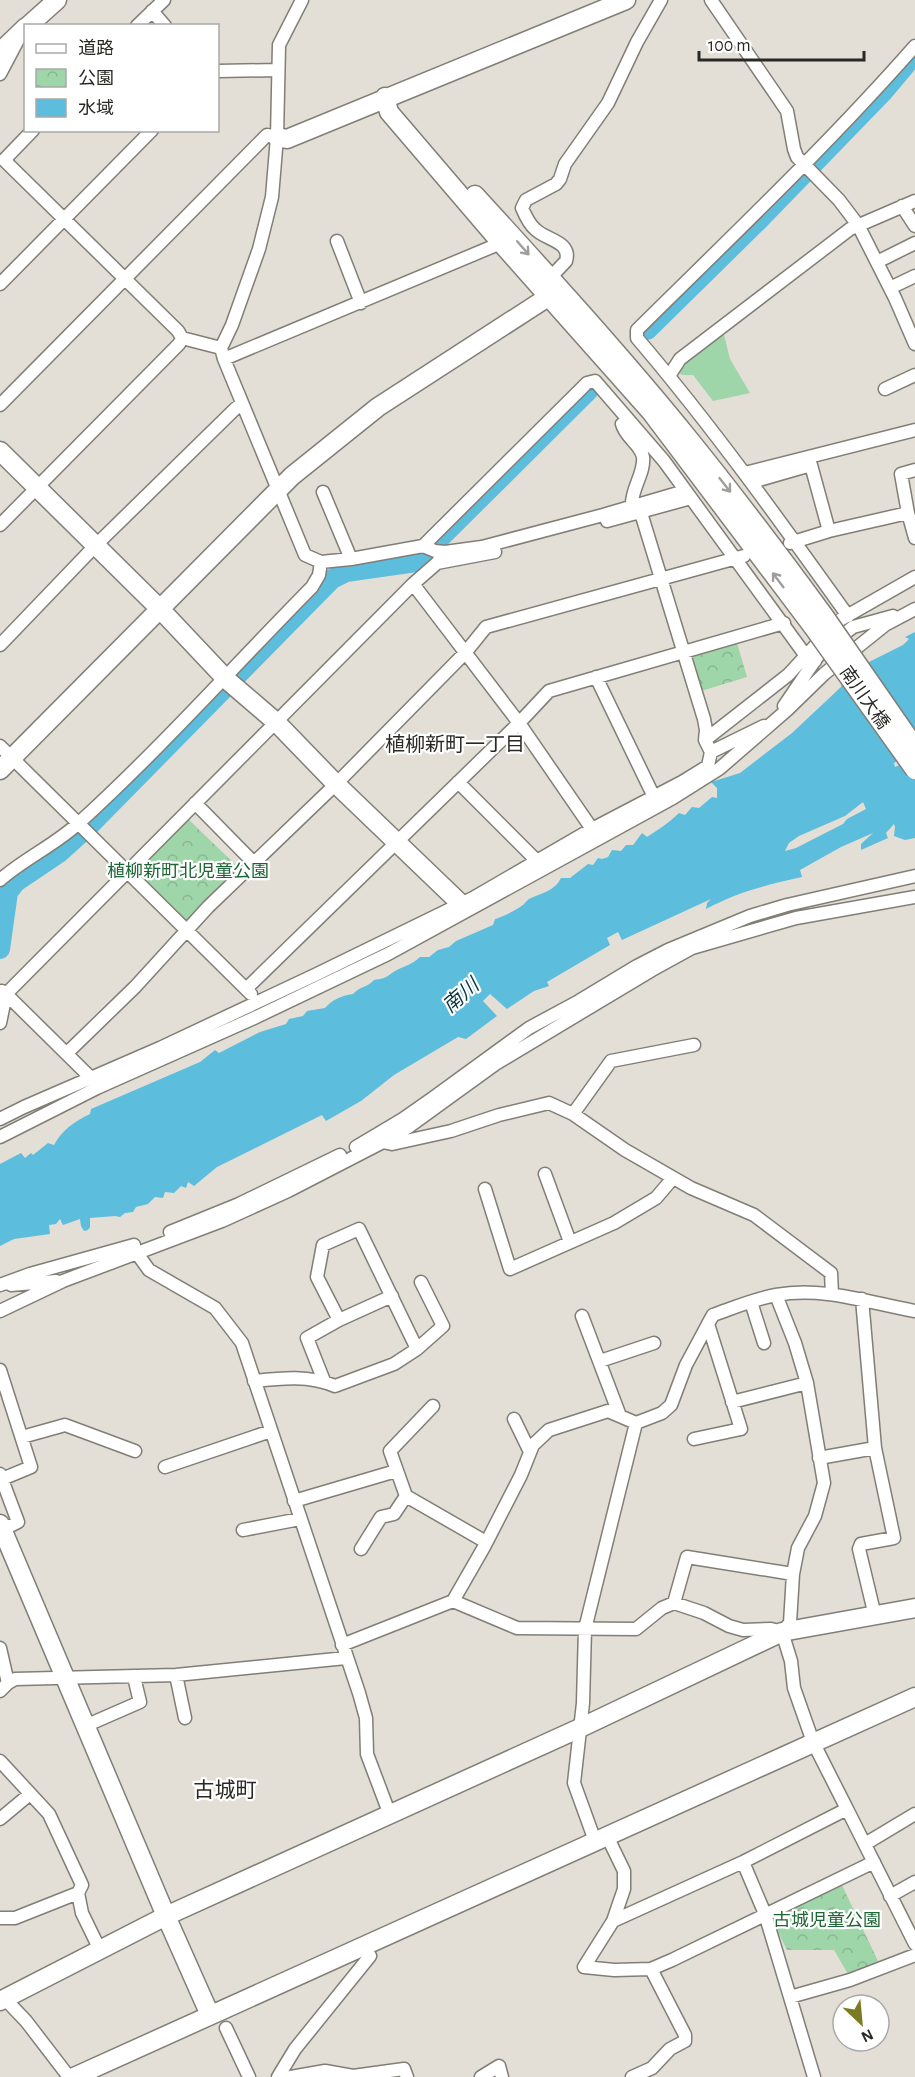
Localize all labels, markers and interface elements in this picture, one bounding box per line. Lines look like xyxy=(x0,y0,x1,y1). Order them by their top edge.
legend xyxy=(24,24,219,132)
scale bar xyxy=(699,24,864,62)
text: 100 m xyxy=(708,37,751,55)
text: 道路 xyxy=(78,38,114,58)
text: 公園 xyxy=(78,69,114,88)
text: 水域 xyxy=(78,99,114,118)
one-way arrow xyxy=(516,240,530,255)
one-way arrow xyxy=(719,477,732,493)
one-way arrow xyxy=(772,573,784,589)
street label: 南川大橋 xyxy=(836,663,893,733)
district label: 植柳新町一丁目 xyxy=(385,733,525,755)
park label: 植柳新町北児童公園 xyxy=(107,861,269,881)
water label: 南川 xyxy=(439,973,484,1017)
district label: 古城町 xyxy=(194,1779,257,1801)
park label: 古城児童公園 xyxy=(773,1911,881,1930)
north arrow xyxy=(831,1993,891,2053)
text: N xyxy=(859,2026,876,2045)

